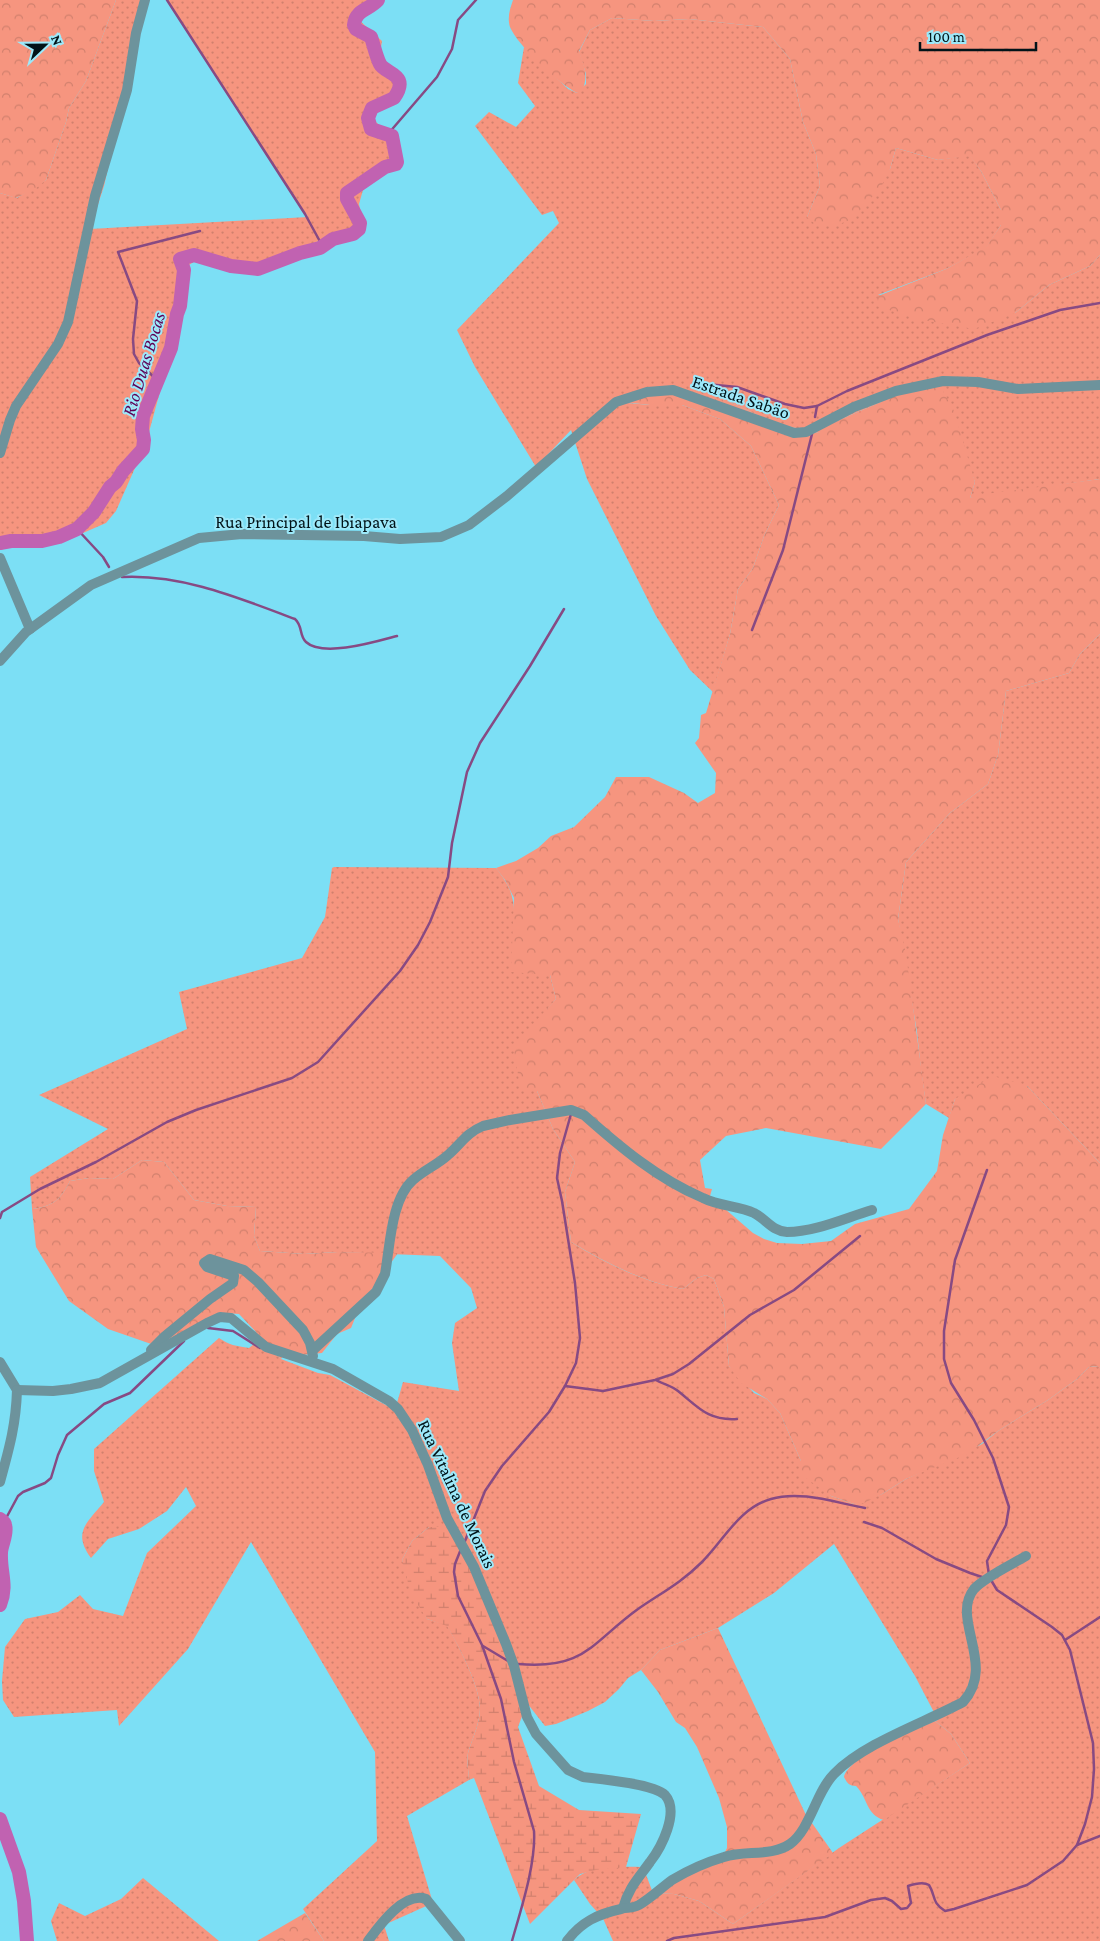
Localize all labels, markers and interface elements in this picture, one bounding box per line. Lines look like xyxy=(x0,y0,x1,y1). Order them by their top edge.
north arrow xyxy=(20,20,70,70)
scale bar xyxy=(920,20,1036,52)
text: 100 m xyxy=(928,29,965,45)
text: N xyxy=(48,33,66,48)
water label: Rio Duas Bocas xyxy=(118,309,169,419)
street label: Estrada Sabäo xyxy=(690,371,792,423)
street label: Rua Principal de Ibiapava xyxy=(215,512,397,532)
street label: Rua Vitalina de Morais xyxy=(414,1417,500,1571)

